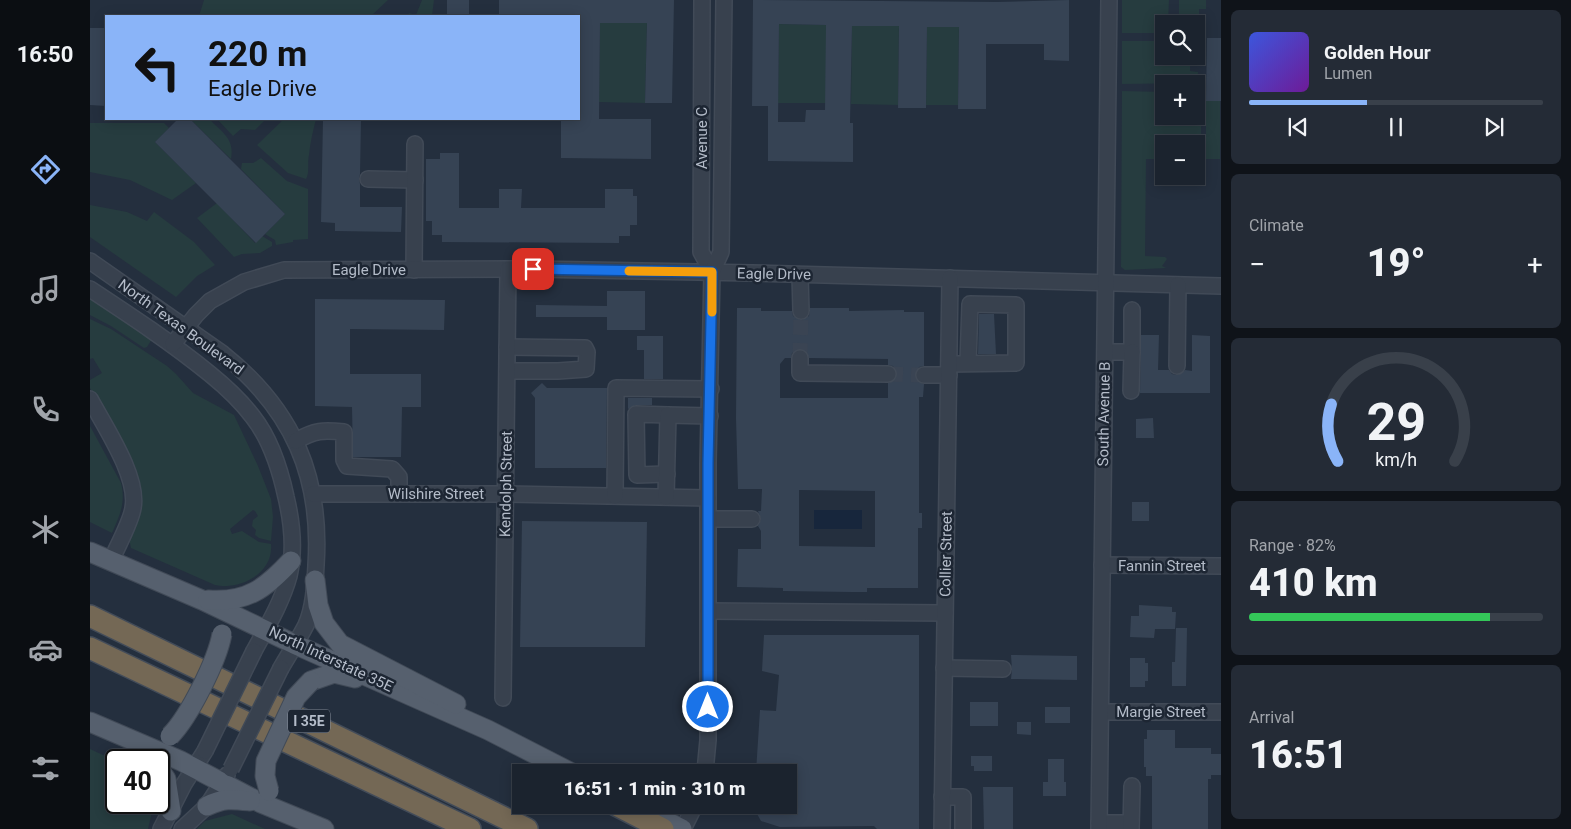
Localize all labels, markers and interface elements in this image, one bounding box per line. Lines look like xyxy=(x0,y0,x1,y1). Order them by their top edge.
map controls xyxy=(1155,15,1205,185)
button: search xyxy=(1155,15,1205,65)
text: 220 m xyxy=(208,34,307,75)
icon: left xyxy=(125,35,190,100)
text: Golden Hour xyxy=(1324,41,1431,64)
text: 16:50 xyxy=(17,42,73,67)
text: Lumen xyxy=(1324,64,1372,83)
button: + xyxy=(1155,75,1205,125)
text: Eagle Drive xyxy=(208,76,317,101)
street label: Avenue C xyxy=(693,107,711,169)
icon: previous xyxy=(1284,113,1312,141)
icon: pause xyxy=(1382,113,1410,141)
icon: next xyxy=(1480,113,1508,141)
button: − xyxy=(1155,135,1205,185)
icon: directions xyxy=(28,152,63,187)
text: Climate xyxy=(1249,216,1304,235)
text: 19° xyxy=(1367,241,1425,285)
pin xyxy=(512,248,554,290)
text: − xyxy=(1249,248,1265,281)
text: + xyxy=(1527,248,1543,281)
icon: arrive xyxy=(519,255,547,283)
street label: Eagle Drive xyxy=(332,261,406,279)
street label: Eagle Drive xyxy=(737,264,811,284)
icon: music xyxy=(28,272,63,307)
street label: North Texas Boulevard xyxy=(115,275,247,379)
street label: South Avenue B xyxy=(1094,361,1114,467)
icon: phone xyxy=(28,392,63,427)
text: 29 xyxy=(1366,392,1426,453)
street label: Kendolph Street xyxy=(496,431,516,537)
text: km/h xyxy=(1375,449,1417,470)
street label: Wilshire Street xyxy=(388,485,484,503)
street label: Collier Street xyxy=(936,511,956,597)
icon: climate xyxy=(28,512,63,547)
text: Range · 82% xyxy=(1249,536,1336,555)
street label: Fannin Street xyxy=(1118,557,1206,575)
text: 410 km xyxy=(1249,561,1378,605)
street label: North Interstate 35E xyxy=(266,622,396,696)
icon: car xyxy=(28,632,63,667)
position arrow xyxy=(681,680,733,732)
street label: Margie Street xyxy=(1116,703,1206,721)
text: Arrival xyxy=(1249,708,1294,727)
road number: I 35E xyxy=(288,709,330,732)
text: 16:51 xyxy=(1249,733,1348,777)
speed limit sign: 40 xyxy=(105,749,170,814)
icon: filters xyxy=(28,751,63,786)
text: 16:51 · 1 min · 310 m xyxy=(563,777,746,800)

